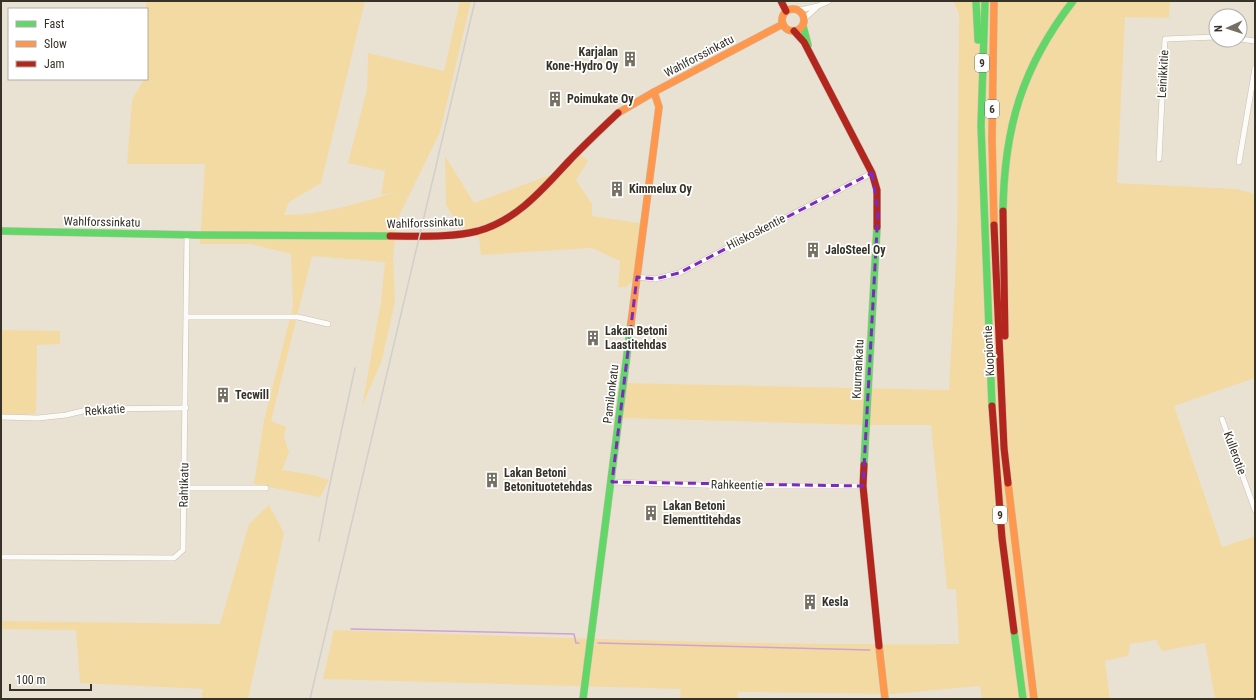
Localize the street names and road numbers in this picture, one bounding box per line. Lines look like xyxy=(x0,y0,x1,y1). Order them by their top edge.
street label: Wahlforssinkatu xyxy=(662,32,736,80)
street label: Leinikkitie xyxy=(1155,49,1171,98)
road number: 9 xyxy=(975,54,989,72)
road number: 6 xyxy=(985,100,999,118)
street label: Hiiskoskentie xyxy=(724,211,788,253)
street label: Wahlforssinkatu xyxy=(64,214,141,230)
street label: Wahlforssinkatu xyxy=(386,215,464,231)
street label: Kuopiontie xyxy=(981,325,997,377)
street label: Kuurnankatu xyxy=(849,339,867,399)
street label: Pamilonkatu xyxy=(600,364,622,424)
street label: Rekkatie xyxy=(84,402,126,418)
street label: Kullerotie xyxy=(1221,430,1249,477)
street label: Rahtikatu xyxy=(177,462,191,507)
street label: Rahkeentie xyxy=(711,478,764,492)
road number: 9 xyxy=(993,506,1007,524)

